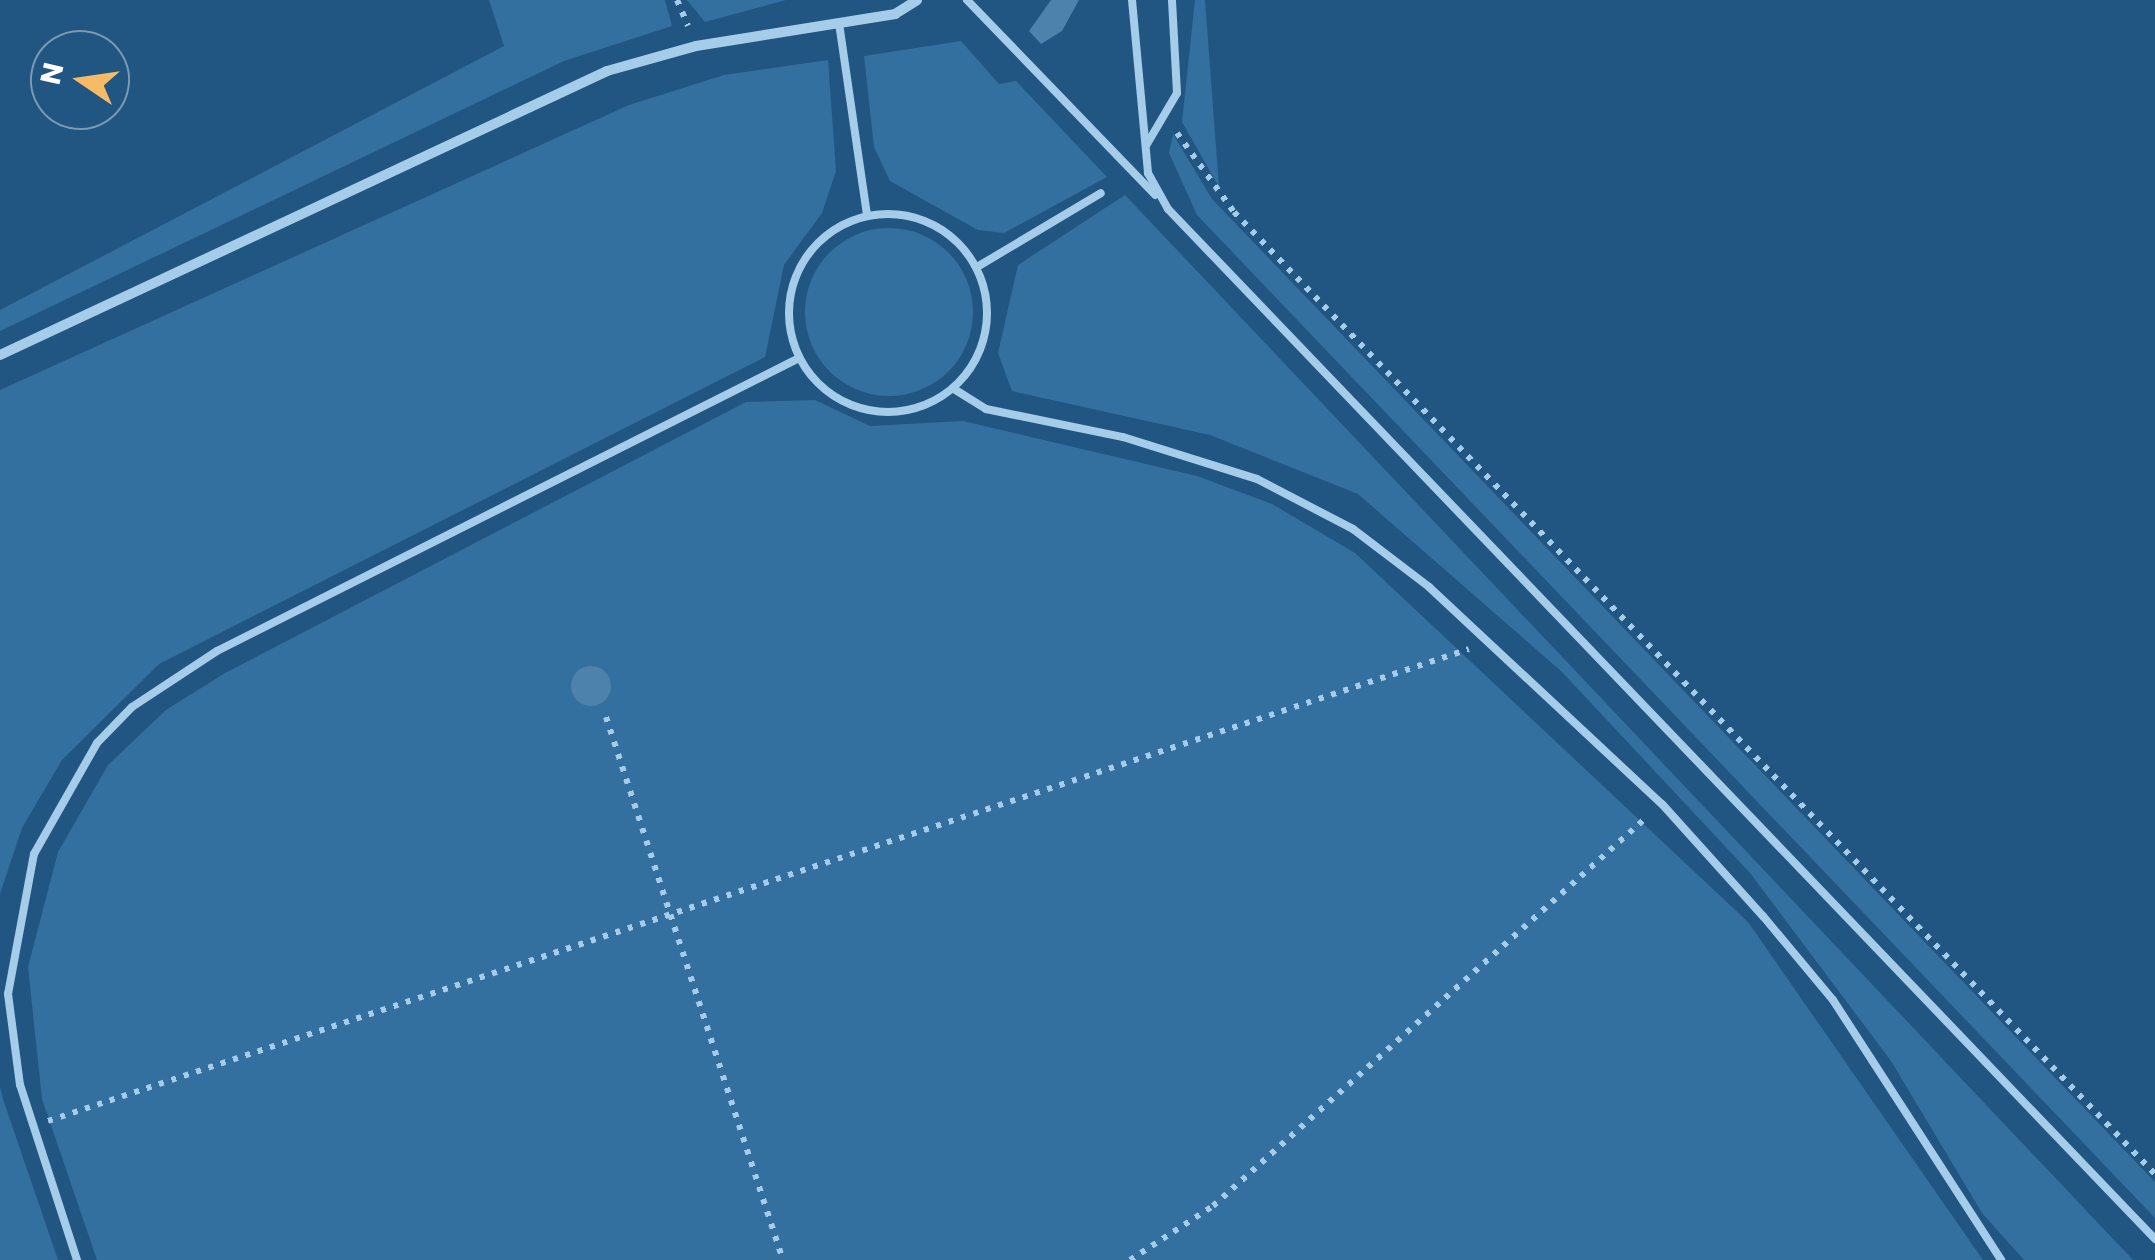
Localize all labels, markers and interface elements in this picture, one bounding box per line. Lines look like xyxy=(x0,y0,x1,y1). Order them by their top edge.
north arrow xyxy=(30,30,130,130)
text: N xyxy=(31,59,74,88)

